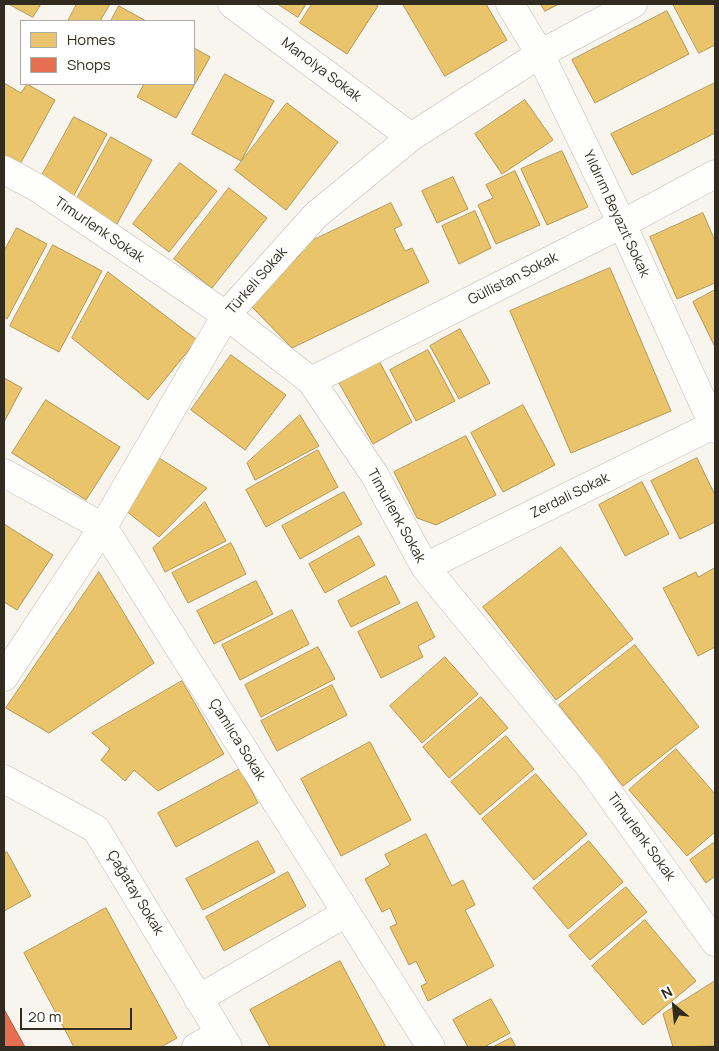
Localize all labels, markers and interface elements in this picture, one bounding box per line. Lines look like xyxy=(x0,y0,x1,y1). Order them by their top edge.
legend xyxy=(20,20,195,85)
text: Homes xyxy=(67,29,115,50)
street label: Manolya Sokak xyxy=(278,35,364,105)
text: Shops xyxy=(67,54,111,75)
street label: Yıldırım Beyazıt Sokak xyxy=(579,148,653,280)
street label: Timurlenk Sokak xyxy=(51,194,147,266)
street label: Türkeli Sokak xyxy=(223,244,291,318)
street label: Güllistan Sokak xyxy=(465,249,561,309)
street label: Timurlenk Sokak xyxy=(363,466,429,566)
street label: Zerdali Sokak xyxy=(528,470,612,522)
street label: Çamlıca Sokak xyxy=(205,696,269,784)
street label: Timurlenk Sokak xyxy=(603,790,679,884)
street label: Çağatay Sokak xyxy=(103,848,167,938)
north arrow xyxy=(649,981,699,1031)
text: N xyxy=(658,982,676,1003)
scale bar xyxy=(22,998,135,1030)
text: 20 m xyxy=(28,1006,61,1027)

